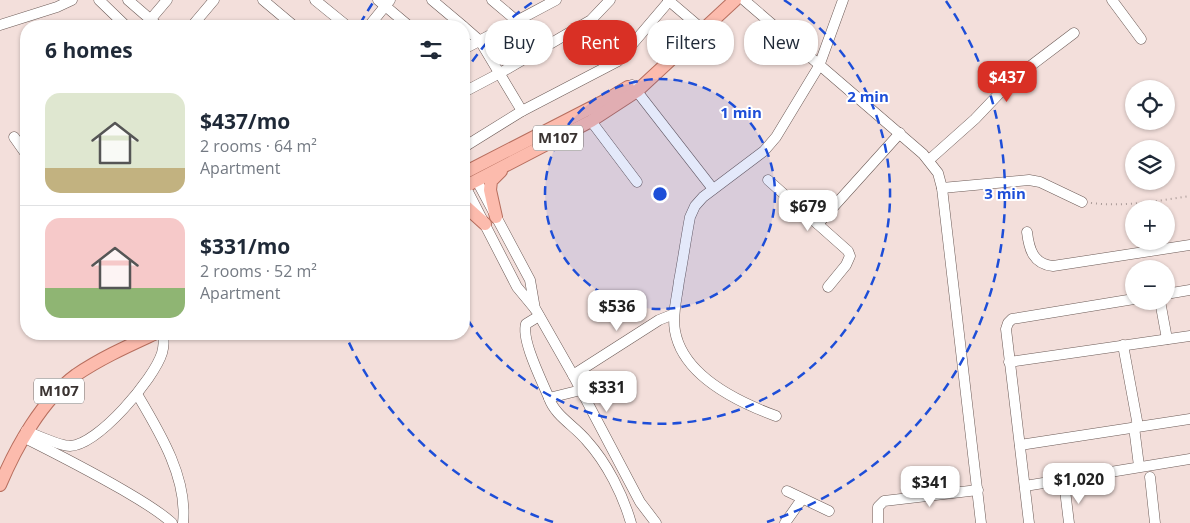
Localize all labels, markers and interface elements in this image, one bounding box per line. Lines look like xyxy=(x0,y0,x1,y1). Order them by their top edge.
chip: Buy xyxy=(485,20,553,65)
chip: Rent xyxy=(563,20,637,65)
chip: Filters xyxy=(647,20,734,65)
chip: New xyxy=(744,20,818,65)
text: 6 homes xyxy=(45,36,133,64)
icon: filters xyxy=(417,36,445,64)
pin: $437 xyxy=(977,61,1037,103)
text: $437 xyxy=(989,66,1025,88)
map controls xyxy=(1125,80,1175,310)
button: locate xyxy=(1125,80,1175,130)
text: 2 min xyxy=(847,86,889,106)
text: 1 min xyxy=(720,102,762,122)
text: $437/mo xyxy=(200,107,290,135)
icon: home xyxy=(85,113,145,173)
road number: M107 xyxy=(533,126,583,150)
text: 2 rooms · 64 m² xyxy=(200,135,317,157)
button: layers xyxy=(1125,140,1175,190)
text: Apartment xyxy=(200,157,280,179)
text: 3 min xyxy=(984,183,1026,203)
centre of rings xyxy=(651,185,669,203)
pin: $679 xyxy=(778,190,838,232)
text: $679 xyxy=(790,195,826,217)
button: + xyxy=(1125,200,1175,250)
text: $331/mo xyxy=(200,232,290,260)
icon: home xyxy=(85,238,145,298)
text: 2 rooms · 52 m² xyxy=(200,260,317,282)
button: − xyxy=(1125,260,1175,310)
text: Apartment xyxy=(200,282,280,304)
pin: $536 xyxy=(587,290,647,332)
text: $536 xyxy=(599,295,635,317)
pin: $331 xyxy=(577,370,637,413)
text: $331 xyxy=(589,376,625,398)
road number: M107 xyxy=(34,378,84,404)
pin: $1,020 xyxy=(1038,462,1120,505)
pin: $341 xyxy=(900,466,960,508)
text: $1,020 xyxy=(1054,468,1104,490)
text: $341 xyxy=(912,471,948,493)

